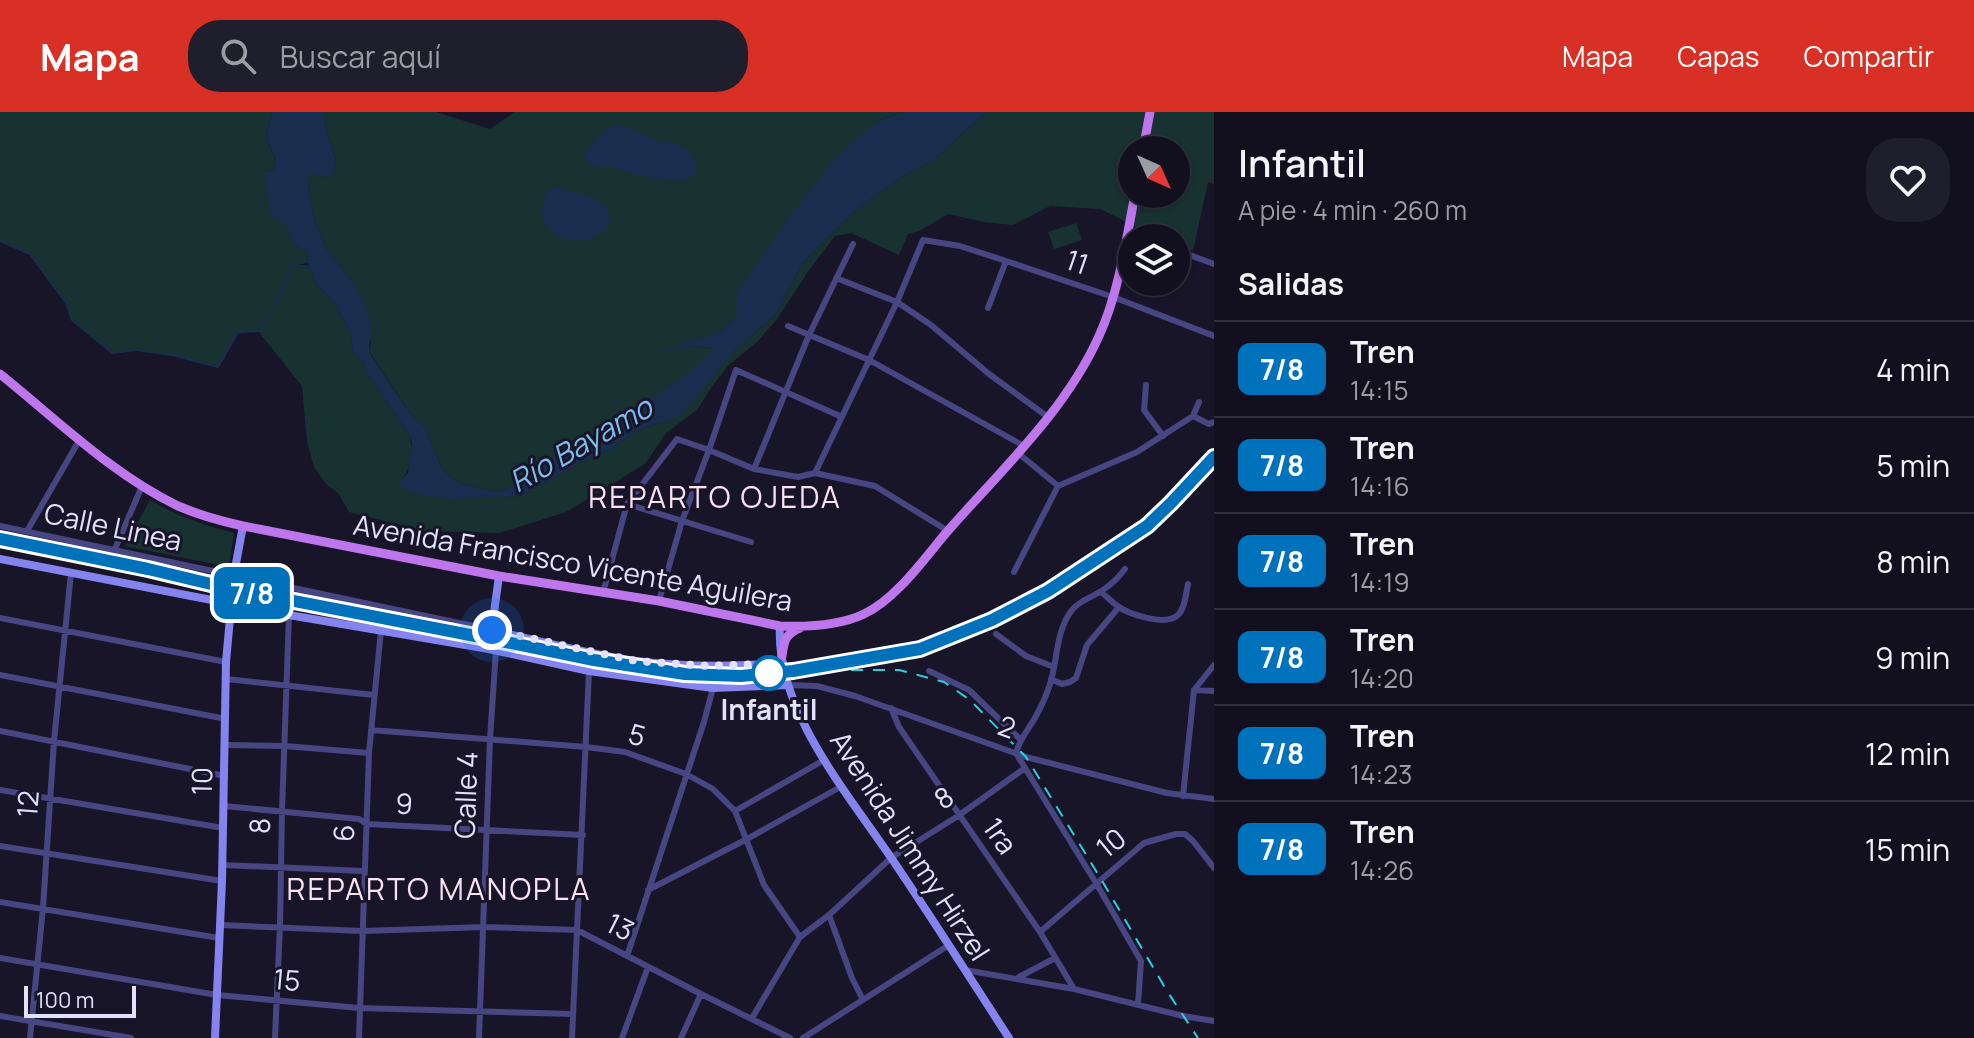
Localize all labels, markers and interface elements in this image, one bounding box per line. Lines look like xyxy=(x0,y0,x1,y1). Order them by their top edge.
search box xyxy=(188,20,748,92)
text: Mapa xyxy=(40,30,140,82)
icon: search xyxy=(216,34,260,78)
text: Buscar aquí xyxy=(280,36,441,77)
text: Mapa xyxy=(1562,37,1633,75)
text: Capas xyxy=(1677,37,1760,75)
text: Compartir xyxy=(1804,37,1934,75)
north arrow xyxy=(1118,136,1190,208)
map controls xyxy=(1118,136,1190,296)
text: Infantil xyxy=(1238,136,1366,188)
button: heart xyxy=(1866,138,1950,222)
text: A pie · 4 min · 260 m xyxy=(1238,192,1467,228)
button: layers xyxy=(1118,224,1190,296)
street label: 11 xyxy=(1061,240,1094,283)
text: Salidas xyxy=(1238,263,1344,304)
text: Tren xyxy=(1350,331,1415,372)
text: 4 min xyxy=(1876,349,1950,390)
text: 7/8 xyxy=(1260,350,1304,388)
text: 14:15 xyxy=(1350,372,1408,408)
water label: Río Bayamo xyxy=(501,385,661,501)
text: Tren xyxy=(1350,427,1415,468)
text: 5 min xyxy=(1876,445,1950,486)
text: 7/8 xyxy=(1260,446,1304,484)
text: 14:16 xyxy=(1350,468,1410,504)
district label: REPARTO OJEDA xyxy=(588,476,842,517)
street label: Calle Linea xyxy=(41,493,185,559)
street label: Avenida Francisco Vicente Aguilera xyxy=(351,505,796,619)
text: Tren xyxy=(1350,523,1415,564)
text: 8 min xyxy=(1876,541,1950,582)
text: 7/8 xyxy=(1260,542,1304,580)
text: 14:19 xyxy=(1350,564,1410,600)
line badge: 7/8 xyxy=(206,567,298,619)
text: 7/8 xyxy=(230,574,274,612)
your location xyxy=(472,610,512,650)
text: Tren xyxy=(1350,619,1415,660)
text: 9 min xyxy=(1875,637,1950,678)
text: 7/8 xyxy=(1260,638,1304,676)
marker: Infantil xyxy=(752,656,786,690)
text: 14:20 xyxy=(1350,660,1414,696)
place label: Infantil xyxy=(720,690,818,728)
street label: 2 xyxy=(993,705,1021,747)
street label: 5 xyxy=(624,714,650,755)
text: Tren xyxy=(1350,715,1415,756)
street label: Avenida Jimmy Hirzel xyxy=(822,723,999,968)
text: 12 min xyxy=(1865,733,1950,774)
text: 7/8 xyxy=(1260,734,1304,772)
street label: Calle 4 xyxy=(444,751,486,839)
text: 14:23 xyxy=(1350,756,1412,792)
street label: 10 xyxy=(182,767,220,795)
street label: 8 xyxy=(926,777,961,817)
street label: 9 xyxy=(394,783,414,823)
street label: 12 xyxy=(7,789,47,819)
street label: 1ra xyxy=(975,810,1027,861)
text: Tren xyxy=(1350,811,1415,852)
street label: 8 xyxy=(240,818,278,834)
street label: 10 xyxy=(1088,819,1133,866)
street label: 6 xyxy=(324,823,362,843)
text: 15 min xyxy=(1865,829,1950,870)
text: 7/8 xyxy=(1260,830,1304,868)
text: 14:26 xyxy=(1350,852,1414,888)
district label: REPARTO MANOPLA xyxy=(286,868,592,909)
street label: 13 xyxy=(600,903,641,949)
street label: 15 xyxy=(272,959,302,999)
scale bar xyxy=(24,982,136,1018)
text: 100 m xyxy=(36,985,94,1015)

